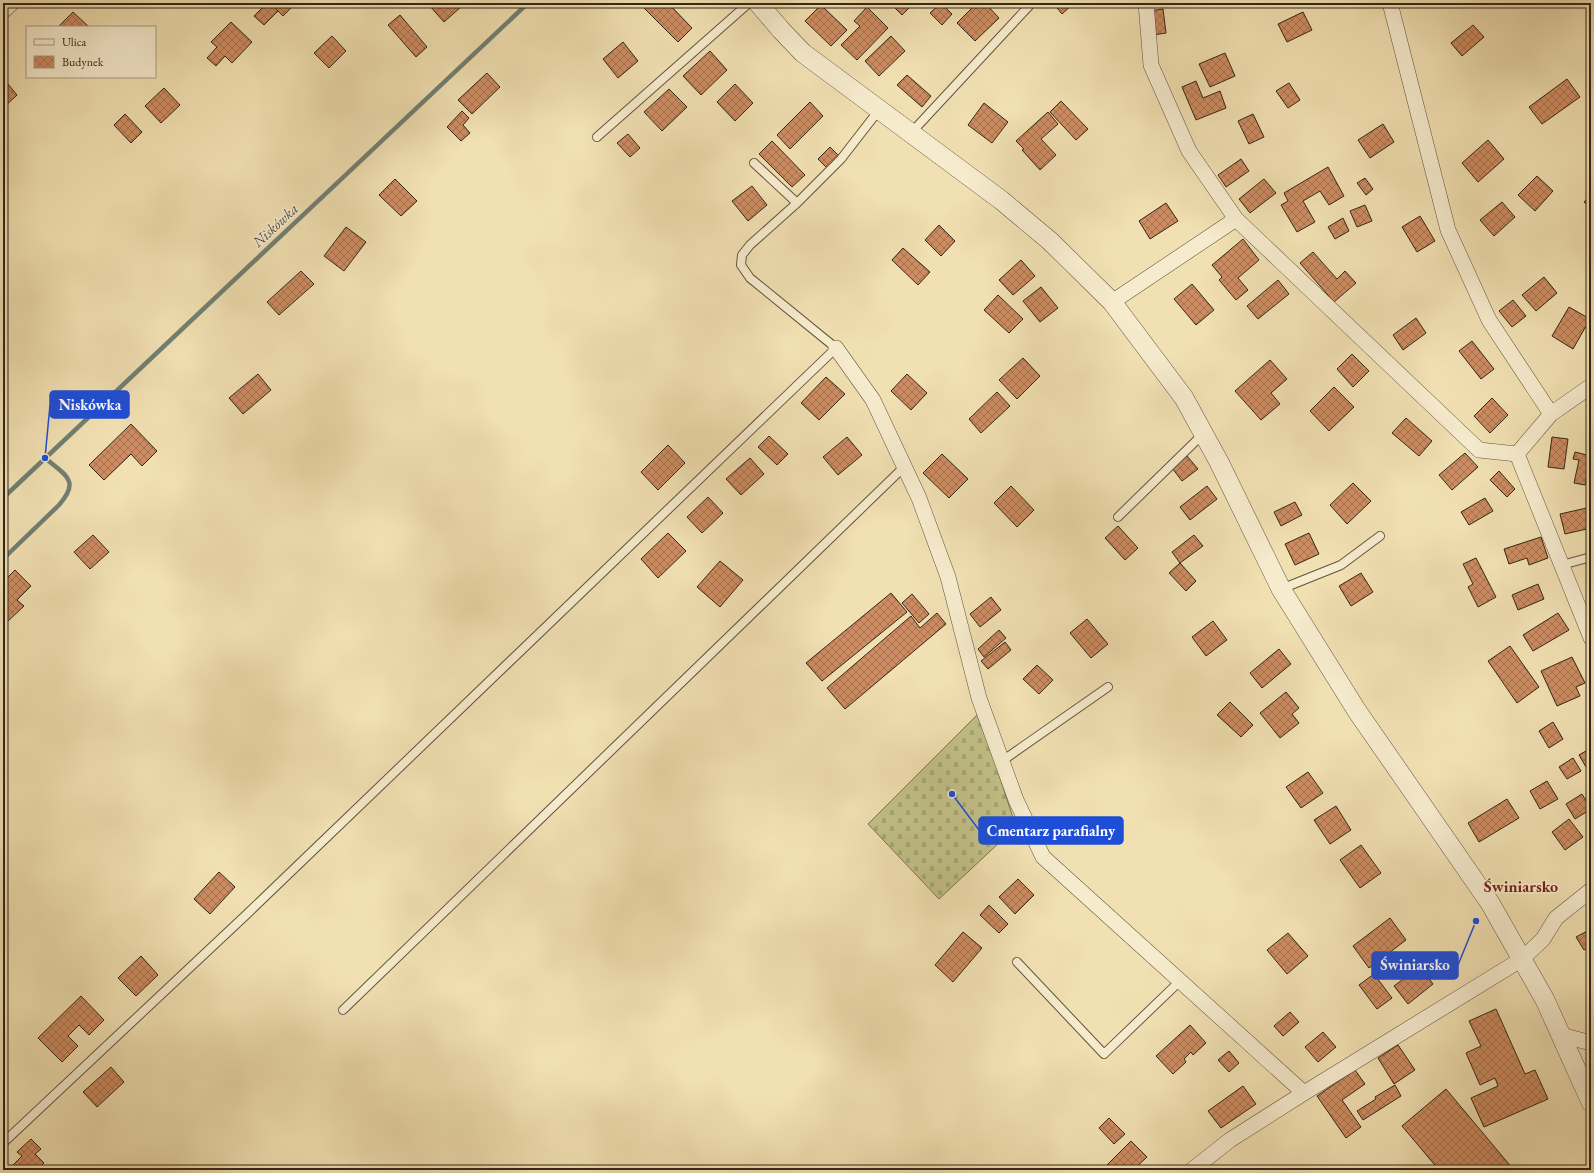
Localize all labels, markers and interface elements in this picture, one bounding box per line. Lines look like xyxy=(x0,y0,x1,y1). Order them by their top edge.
legend xyxy=(26,26,156,78)
text: Ulica xyxy=(62,34,86,50)
text: Budynek xyxy=(62,54,104,70)
water label: Niskówka xyxy=(247,199,302,252)
callout: Niskówka xyxy=(50,391,129,418)
text: Niskówka xyxy=(59,395,122,414)
callout: Cmentarz parafialny xyxy=(979,817,1123,844)
text: Cmentarz parafialny xyxy=(987,821,1116,840)
district label: Świniarsko xyxy=(1484,876,1558,897)
callout: Świniarsko xyxy=(1372,952,1458,979)
text: Świniarsko xyxy=(1380,955,1450,974)

